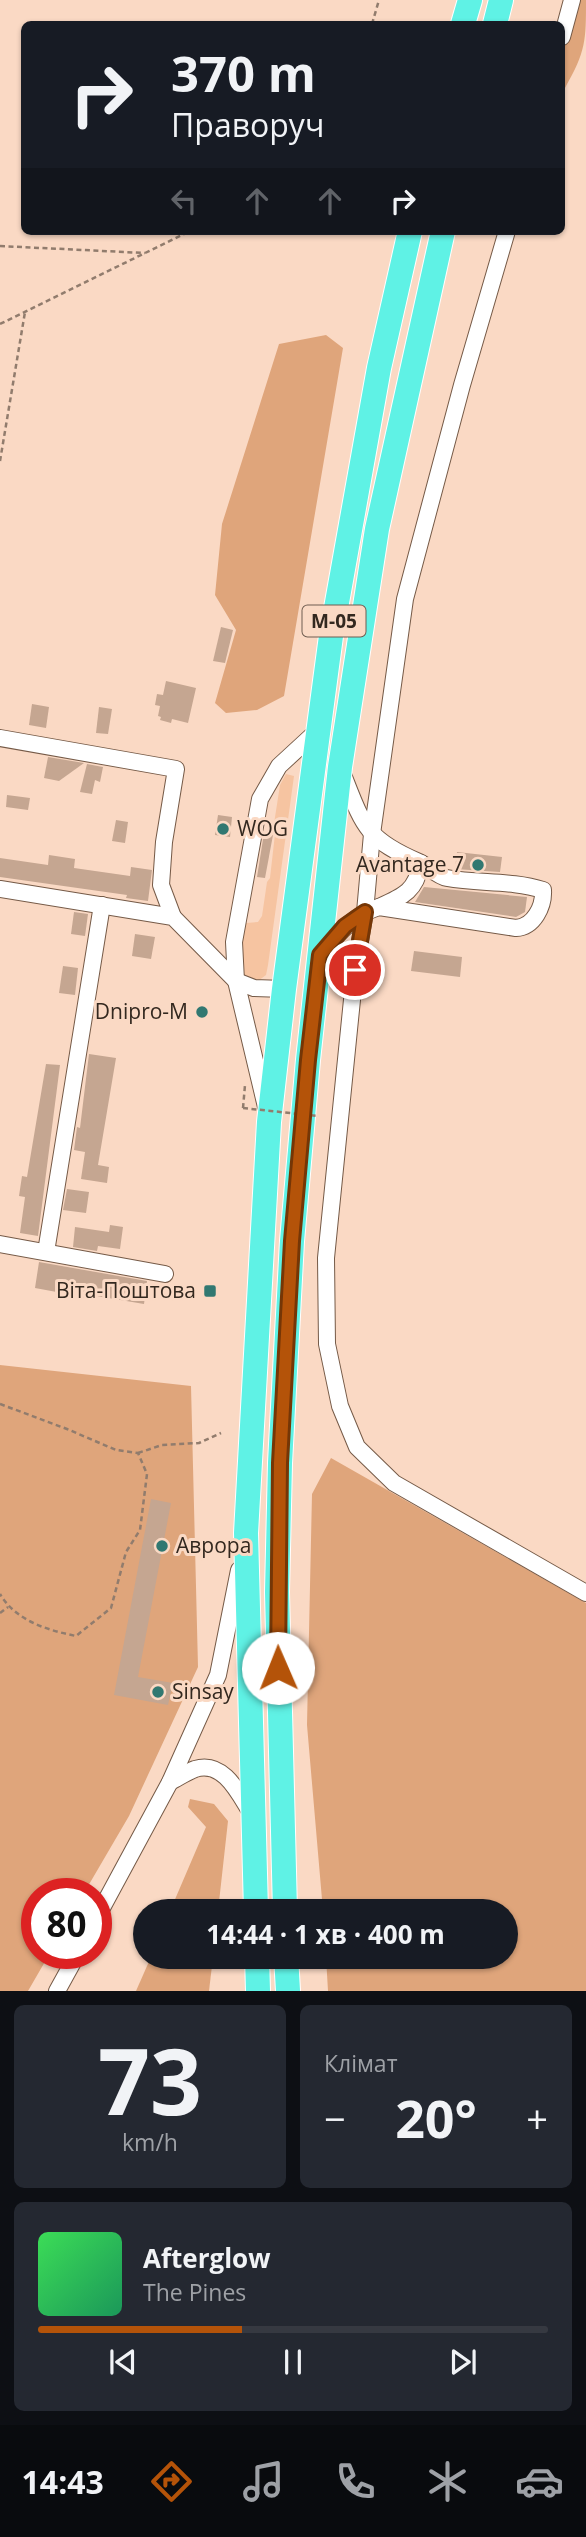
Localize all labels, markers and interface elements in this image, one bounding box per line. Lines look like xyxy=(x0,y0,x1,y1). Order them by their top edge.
text: 370 m xyxy=(171,40,316,106)
icon: right xyxy=(56,49,147,140)
text: Праворуч xyxy=(171,103,324,146)
icon: left xyxy=(165,182,203,220)
icon: ahead xyxy=(238,182,276,220)
icon: ahead xyxy=(311,182,349,220)
icon: right xyxy=(384,182,422,220)
road number: М-05 xyxy=(302,606,366,636)
place label: WOG xyxy=(237,814,288,842)
marker: WOG xyxy=(215,821,231,837)
place label: Avantage 7 xyxy=(356,850,464,878)
marker: Avantage 7 xyxy=(470,857,486,873)
pin xyxy=(325,940,385,1000)
icon: arrive xyxy=(336,951,374,989)
place label: Dnipro-M xyxy=(95,997,188,1025)
marker: Dnipro-M xyxy=(194,1004,210,1020)
place label: Віта-Поштова xyxy=(56,1276,196,1304)
marker: Віта-Поштова xyxy=(202,1283,218,1299)
place label: Аврора xyxy=(176,1531,251,1559)
marker: Аврора xyxy=(154,1538,170,1554)
position arrow xyxy=(241,1631,315,1705)
place label: Sinsay xyxy=(172,1677,234,1705)
marker: Sinsay xyxy=(150,1684,166,1700)
speed limit sign: 80 xyxy=(21,1878,112,1969)
text: 14:44 · 1 хв · 400 m xyxy=(206,1916,445,1952)
text: 73 xyxy=(98,2018,202,2142)
text: Клімат xyxy=(324,2047,397,2079)
text: 20° xyxy=(395,2082,477,2153)
text: − xyxy=(324,2092,346,2144)
text: + xyxy=(526,2092,548,2144)
text: km/h xyxy=(122,2126,178,2158)
text: Afterglow xyxy=(143,2240,270,2276)
text: The Pines xyxy=(143,2276,246,2308)
icon: previous xyxy=(104,2343,142,2381)
icon: pause xyxy=(274,2343,312,2381)
icon: next xyxy=(444,2343,482,2381)
icon: directions xyxy=(147,2457,196,2506)
icon: music xyxy=(239,2457,288,2506)
icon: phone xyxy=(331,2457,380,2506)
icon: climate xyxy=(423,2457,472,2506)
icon: car xyxy=(515,2457,564,2506)
text: 14:43 xyxy=(22,2460,104,2503)

